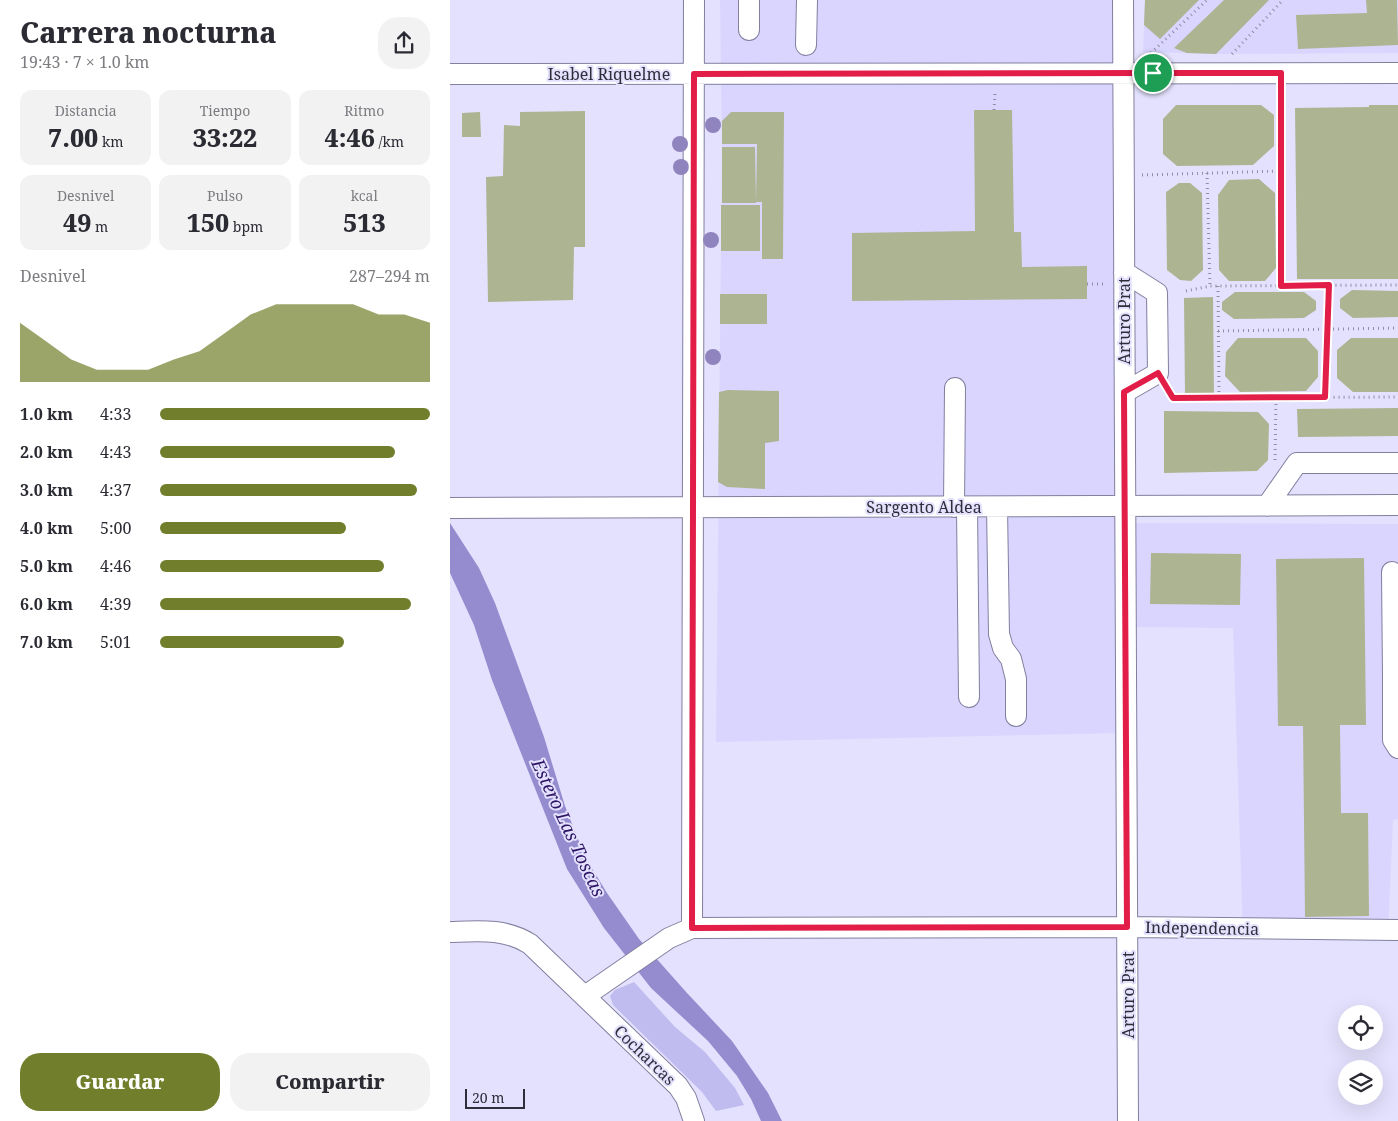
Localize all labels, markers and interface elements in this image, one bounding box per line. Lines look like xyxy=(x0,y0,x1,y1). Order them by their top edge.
text: Carrera nocturna xyxy=(20,13,277,51)
button: share xyxy=(378,17,430,69)
text: 19:43 · 7 × 1.0 km xyxy=(20,51,149,73)
pin xyxy=(1132,52,1174,94)
icon: arrive xyxy=(1139,59,1167,87)
street label: Isabel Riquelme xyxy=(548,63,670,85)
text: Distancia xyxy=(55,101,117,120)
text: Tiempo xyxy=(200,101,250,120)
text: Ritmo xyxy=(344,101,384,120)
text: 7.00 xyxy=(48,120,98,154)
text: 33:22 xyxy=(193,120,257,154)
text: 4:46 xyxy=(325,120,375,154)
text: km xyxy=(98,132,123,151)
text: /km xyxy=(375,132,404,151)
text: Desnivel xyxy=(57,186,114,205)
text: Pulso xyxy=(207,186,243,205)
text: kcal xyxy=(351,186,378,205)
text: 49 xyxy=(63,205,91,239)
text: 150 xyxy=(187,205,229,239)
text: 513 xyxy=(343,205,386,239)
text: m xyxy=(91,217,108,236)
text: bpm xyxy=(229,217,263,236)
text: Desnivel xyxy=(20,265,86,287)
text: 287–294 m xyxy=(349,265,430,287)
street label: Arturo Prat xyxy=(1113,277,1135,365)
text: 1.0 km xyxy=(20,403,73,425)
text: 4:33 xyxy=(100,403,131,425)
text: 2.0 km xyxy=(20,441,73,463)
text: 4:43 xyxy=(100,441,131,463)
text: 3.0 km xyxy=(20,479,73,501)
text: 4:37 xyxy=(100,479,131,501)
street label: Sargento Aldea xyxy=(866,496,982,518)
text: 4.0 km xyxy=(20,517,73,539)
text: 5:00 xyxy=(100,517,131,539)
text: 5.0 km xyxy=(20,555,73,577)
text: 4:46 xyxy=(100,555,131,577)
text: 6.0 km xyxy=(20,593,73,615)
text: 4:39 xyxy=(100,593,131,615)
text: 7.0 km xyxy=(20,631,73,653)
text: 5:01 xyxy=(100,631,131,653)
water label: Estero Las Toscas xyxy=(526,754,611,900)
street label: Independencia xyxy=(1145,916,1259,940)
street label: Arturo Prat xyxy=(1117,951,1139,1039)
map controls xyxy=(1338,1005,1383,1105)
button: locate xyxy=(1338,1005,1383,1050)
street label: Cocharcas xyxy=(609,1020,681,1090)
button: Guardar xyxy=(20,1053,220,1111)
button: Compartir xyxy=(230,1053,430,1111)
button: layers xyxy=(1338,1060,1383,1105)
scale bar xyxy=(465,1086,525,1109)
text: 20 m xyxy=(472,1088,505,1107)

